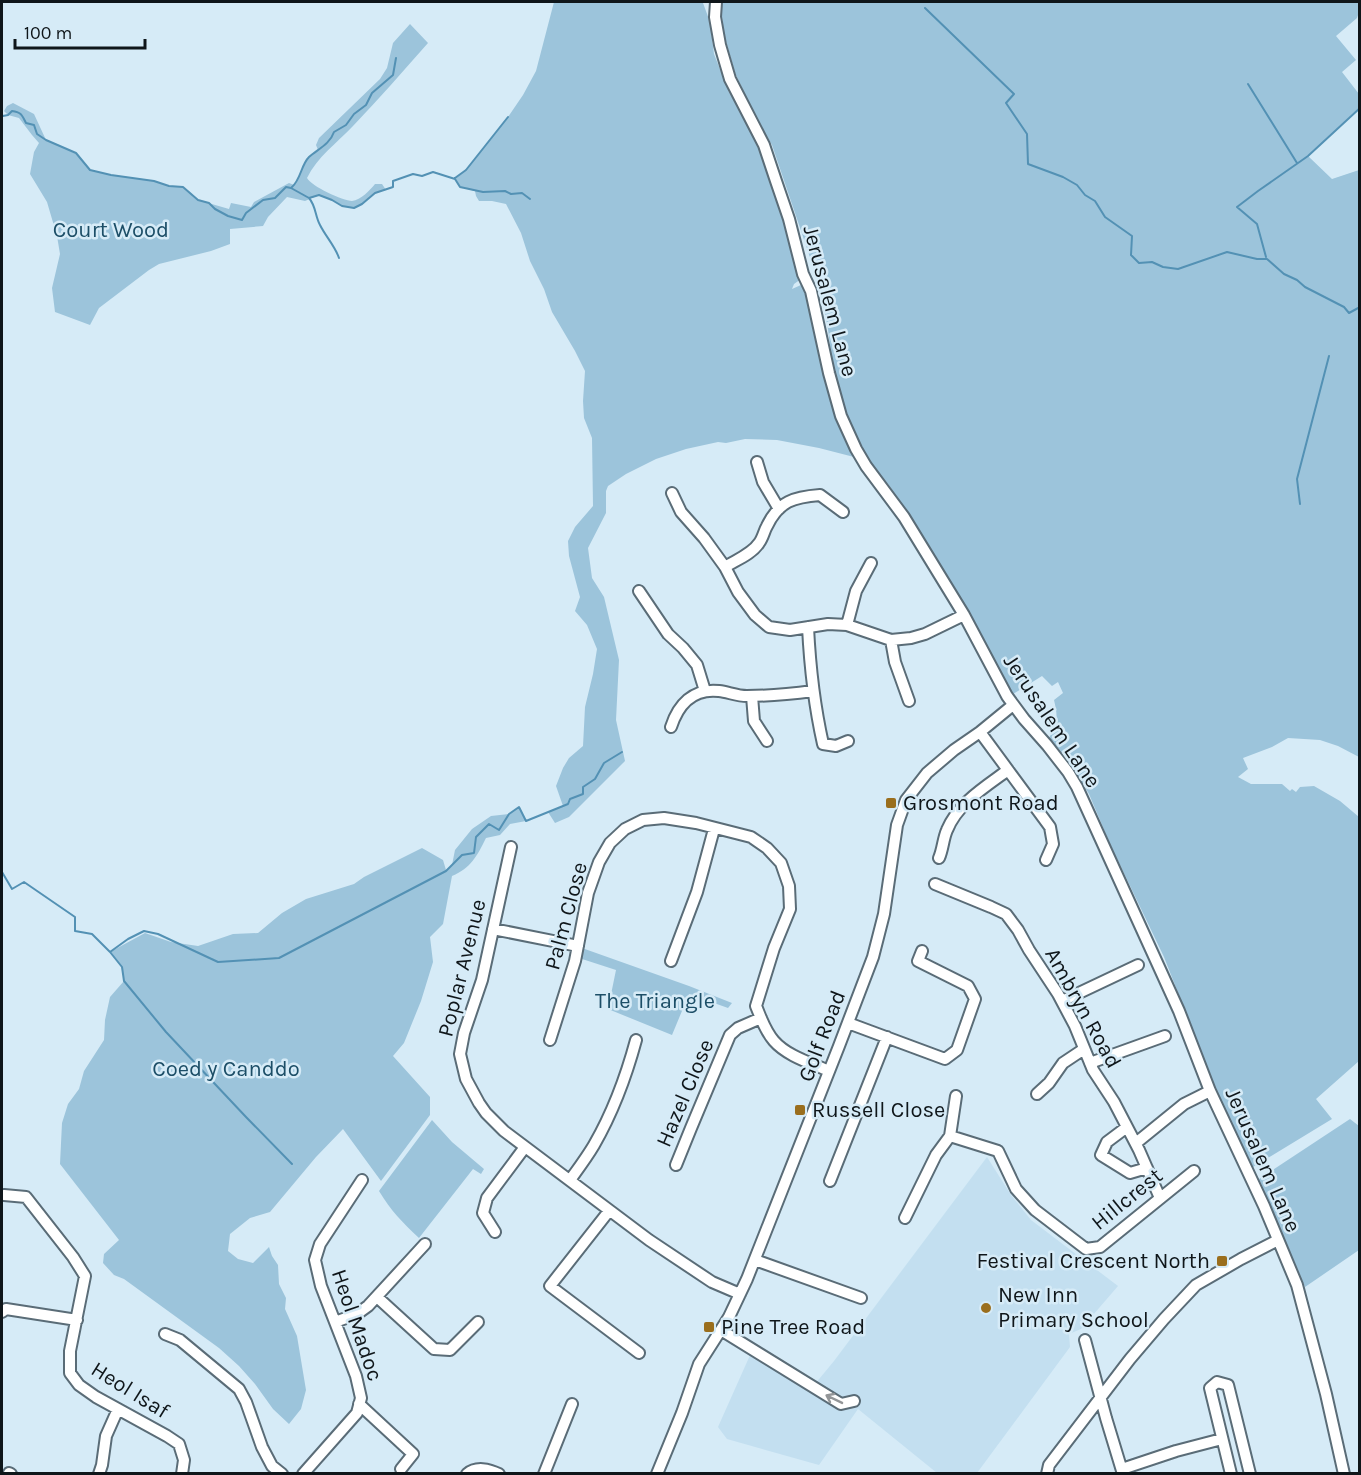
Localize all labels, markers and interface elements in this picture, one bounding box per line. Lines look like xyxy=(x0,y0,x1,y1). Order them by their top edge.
scale bar xyxy=(15,12,146,50)
text: 100 m xyxy=(24,22,72,44)
park label: Court Wood xyxy=(53,217,169,243)
street label: Jerusalem Lane xyxy=(797,223,863,379)
street label: Jerusalem Lane xyxy=(998,649,1106,793)
place label: Grosmont Road xyxy=(903,790,1059,816)
marker: Grosmont Road xyxy=(884,796,898,810)
street label: Palm Close xyxy=(539,859,593,973)
street label: Poplar Avenue xyxy=(432,896,492,1040)
street label: Ambryn Road xyxy=(1039,943,1127,1073)
street label: Golf Road xyxy=(793,987,851,1085)
park label: The Triangle xyxy=(595,988,715,1014)
street label: Hazel Close xyxy=(651,1035,719,1151)
park label: Coed y Canddo xyxy=(152,1056,300,1082)
street label: Jerusalem Lane xyxy=(1220,1084,1306,1236)
place label: Russell Close xyxy=(812,1097,945,1123)
marker: Russell Close xyxy=(793,1103,807,1117)
street label: Hillcrest xyxy=(1086,1162,1168,1236)
place label: Festival Crescent North xyxy=(977,1248,1210,1274)
marker: Festival Crescent North xyxy=(1215,1254,1229,1268)
street label: Heol Madoc xyxy=(326,1266,388,1384)
place label: New Inn Primary School xyxy=(998,1282,1149,1333)
marker: New Inn Primary School xyxy=(979,1301,993,1315)
place label: Pine Tree Road xyxy=(721,1314,865,1340)
marker: Pine Tree Road xyxy=(702,1320,716,1334)
street label: Heol Isaf xyxy=(86,1356,174,1424)
one-way arrow xyxy=(826,1393,844,1405)

